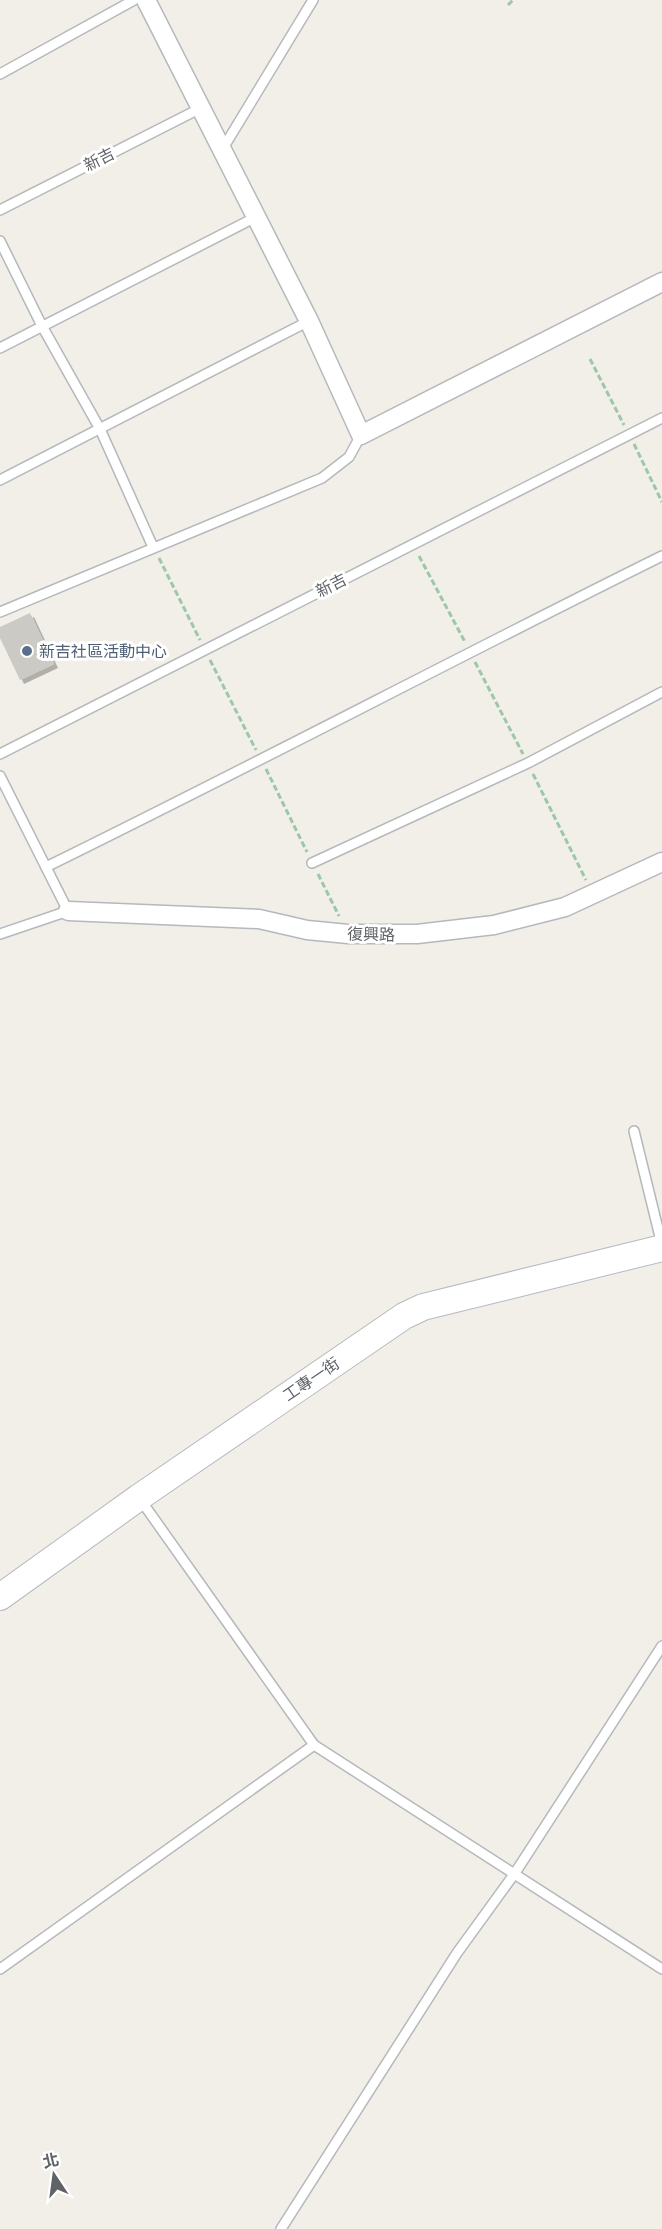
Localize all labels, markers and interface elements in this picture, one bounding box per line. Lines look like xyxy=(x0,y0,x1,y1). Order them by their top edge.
street label: 新吉 xyxy=(80,143,118,175)
street label: 新吉 xyxy=(312,569,350,601)
place label: 新吉社區活動中心 xyxy=(39,641,167,661)
marker: 新吉社區活動中心 xyxy=(20,644,34,658)
street label: 復興路 xyxy=(347,924,395,944)
street label: 工專一街 xyxy=(279,1353,343,1405)
north arrow xyxy=(24,2145,84,2205)
text: 北 xyxy=(41,2149,61,2172)

